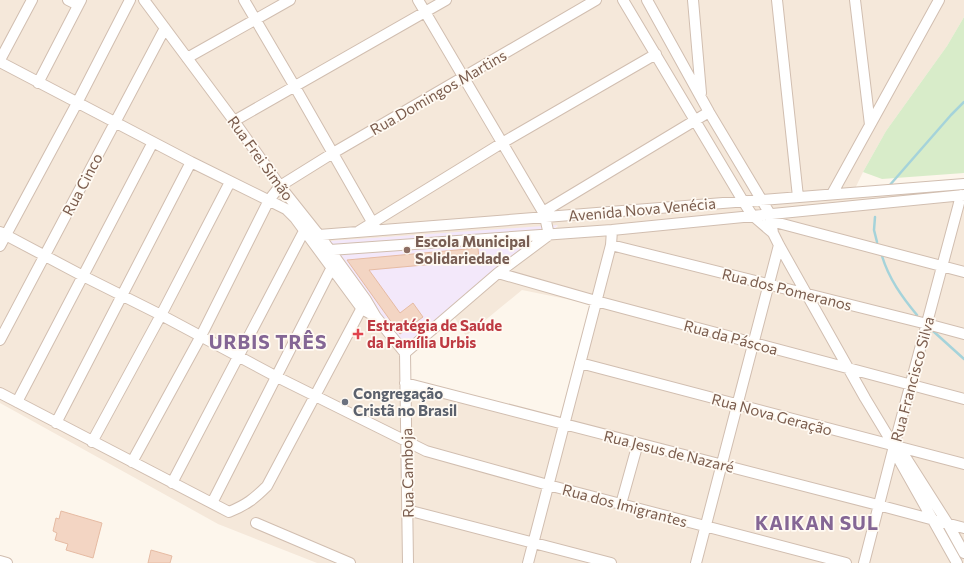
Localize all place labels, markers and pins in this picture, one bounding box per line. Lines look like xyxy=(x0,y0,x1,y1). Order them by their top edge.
place label: Escola Municipal Solidariedade xyxy=(415,232,530,267)
marker: Escola Municipal Solidariedade xyxy=(402,245,412,255)
place label: Estratégia de Saúde da Família Urbis xyxy=(367,316,502,351)
marker: Estratégia de Saúde da Família Urbis xyxy=(352,328,364,340)
place label: Congregação Cristã no Brasil xyxy=(353,384,457,419)
marker: Congregação Cristã no Brasil xyxy=(340,397,350,407)

